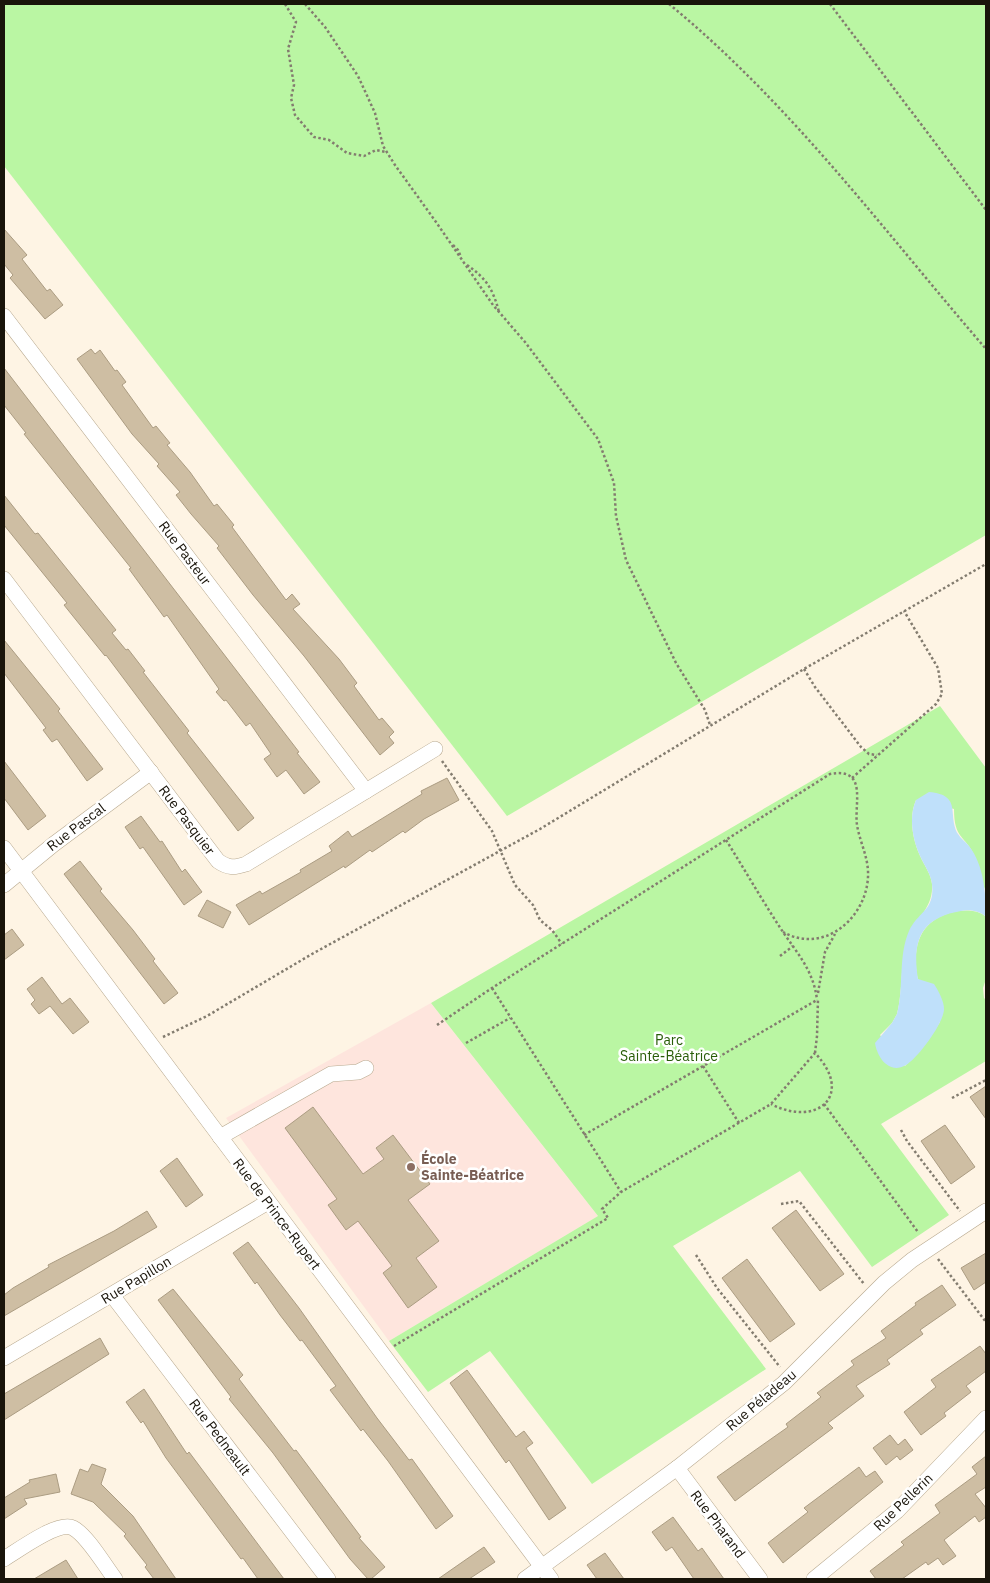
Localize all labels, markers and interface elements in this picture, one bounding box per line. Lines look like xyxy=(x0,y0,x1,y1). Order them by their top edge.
street label: Rue Pasteur xyxy=(155,517,215,589)
street label: Rue Pasquier xyxy=(155,781,219,859)
street label: Rue Pascal xyxy=(43,799,109,855)
park label: Parc Sainte-Béatrice xyxy=(620,1031,718,1065)
place label: École Sainte-Béatrice xyxy=(421,1149,524,1184)
street label: Rue de Prince-Rupert xyxy=(229,1155,325,1273)
marker: École Sainte-Béatrice xyxy=(405,1161,417,1173)
street label: Rue Papillon xyxy=(98,1252,174,1308)
street label: Rue Péladeau xyxy=(722,1365,800,1435)
street label: Rue Pedneault xyxy=(185,1395,255,1479)
street label: Rue Pellerin xyxy=(870,1469,936,1535)
street label: Rue Pharand xyxy=(687,1486,749,1562)

